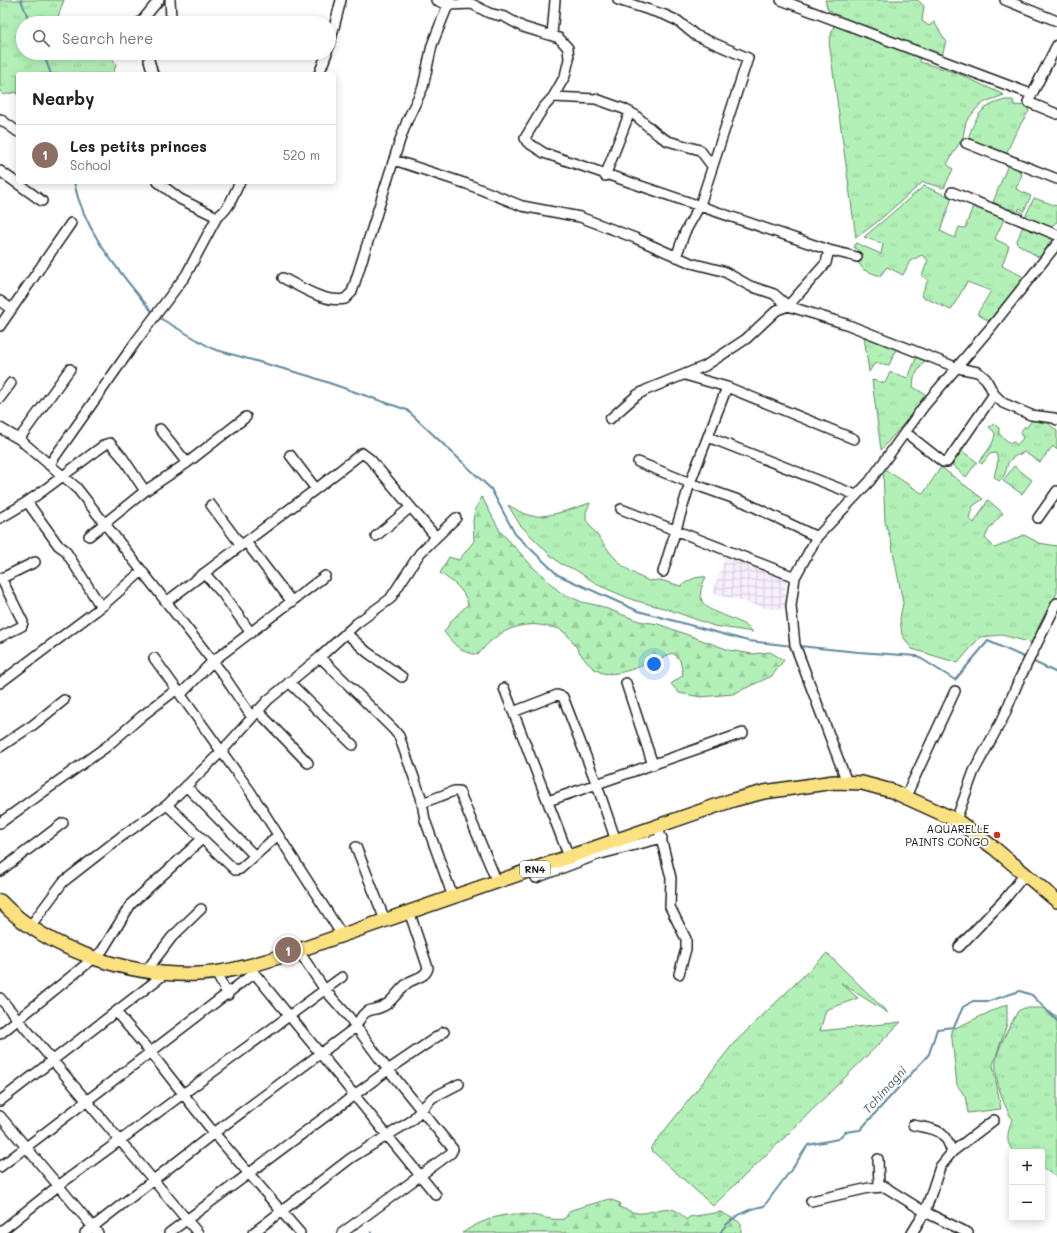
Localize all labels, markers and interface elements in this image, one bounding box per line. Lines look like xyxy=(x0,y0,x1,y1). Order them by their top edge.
search box xyxy=(16,16,336,60)
icon: search xyxy=(30,27,52,49)
text: Search here xyxy=(62,28,153,48)
text: Nearby xyxy=(32,87,94,109)
text: Les petits princes xyxy=(70,136,207,156)
text: 1 xyxy=(42,146,48,163)
text: 520 m xyxy=(283,146,320,163)
text: School xyxy=(70,156,111,173)
your location xyxy=(644,654,664,674)
place label: AQUARELLE PAINTS CONGO xyxy=(905,821,989,849)
marker: AQUARELLE PAINTS CONGO xyxy=(992,830,1002,840)
road number: RN4 xyxy=(520,861,550,877)
pin: 1 xyxy=(275,935,301,965)
water label: Tchimagni xyxy=(859,1062,910,1116)
map controls xyxy=(1009,1149,1045,1221)
button: + xyxy=(1009,1149,1045,1185)
button: − xyxy=(1009,1185,1045,1221)

